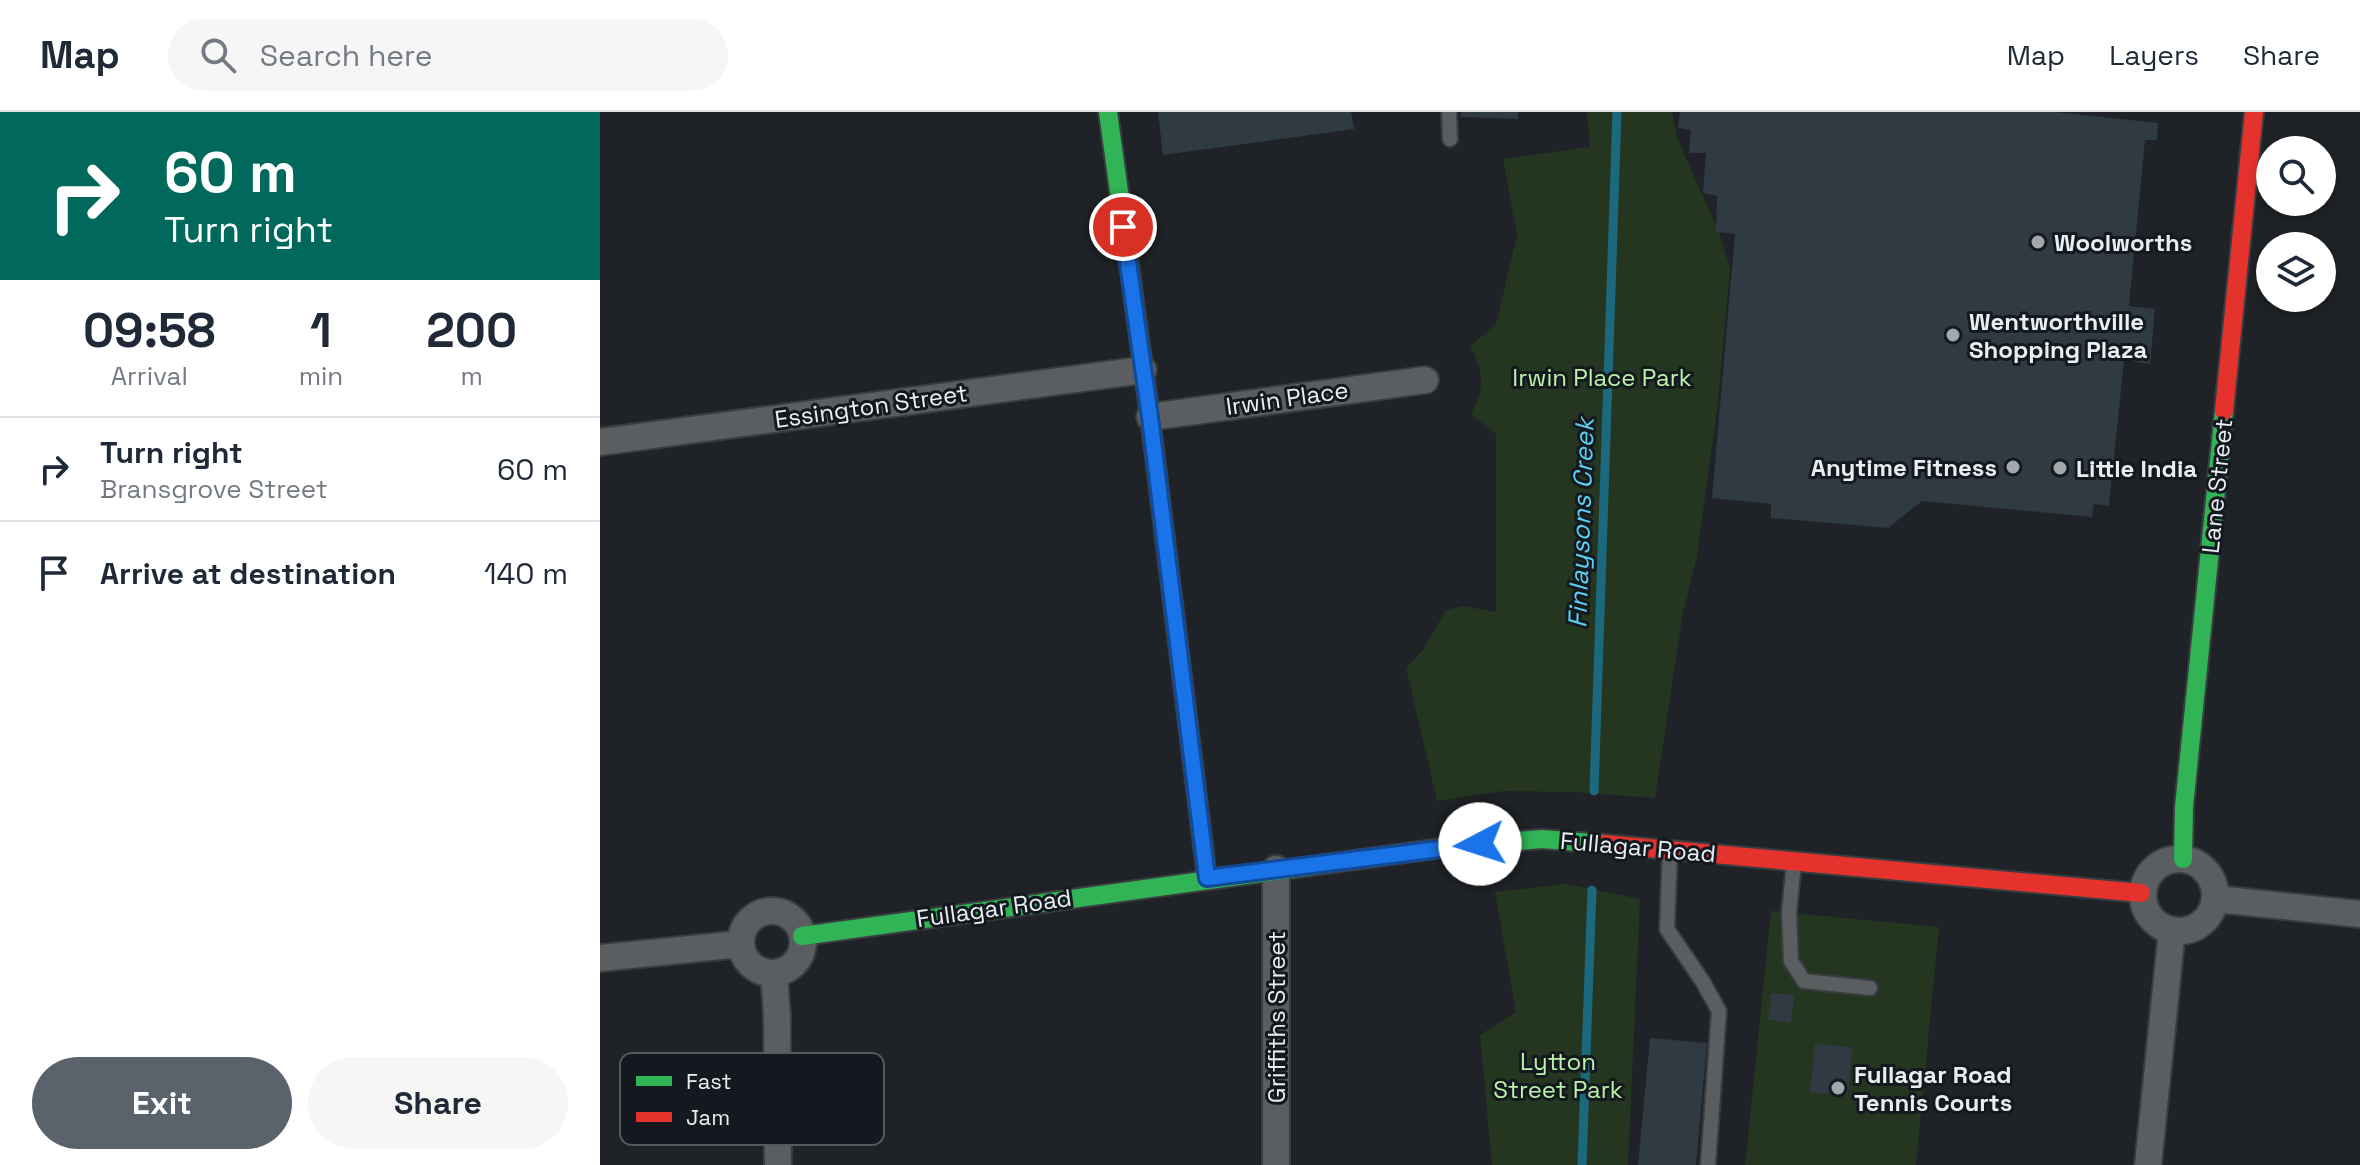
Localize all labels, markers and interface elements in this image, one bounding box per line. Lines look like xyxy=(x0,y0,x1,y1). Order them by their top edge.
search box xyxy=(168,19,728,91)
text: Map xyxy=(40,31,120,79)
icon: search xyxy=(196,33,240,77)
text: Search here xyxy=(260,36,433,75)
text: Map xyxy=(2007,37,2065,73)
text: Layers xyxy=(2109,37,2199,73)
text: Share xyxy=(2243,37,2320,73)
map controls xyxy=(2256,136,2336,312)
button: search xyxy=(2256,136,2336,216)
text: 60 m xyxy=(164,137,297,208)
icon: right xyxy=(32,144,136,248)
pin xyxy=(1089,193,1157,261)
icon: arrive xyxy=(1101,205,1145,249)
text: Turn right xyxy=(164,207,333,253)
place label: Woolworths xyxy=(2054,227,2192,258)
button: layers xyxy=(2256,232,2336,312)
marker: Woolworths xyxy=(2029,233,2047,251)
text: 09:58 xyxy=(83,300,216,361)
text: 1 xyxy=(310,300,332,361)
text: 200 xyxy=(426,300,517,361)
place label: Wentworthville Shopping Plaza xyxy=(1969,306,2147,365)
marker: Wentworthville Shopping Plaza xyxy=(1944,326,1962,344)
text: Arrival xyxy=(111,359,188,393)
text: min xyxy=(299,359,343,393)
text: m xyxy=(460,359,483,393)
park label: Irwin Place Park xyxy=(1512,362,1692,393)
street label: Irwin Place xyxy=(1224,374,1350,422)
street label: Essington Street xyxy=(773,377,969,435)
water label: Finlaysons Creek xyxy=(1560,414,1602,629)
street label: Lane Street xyxy=(2195,417,2239,555)
text: Turn right xyxy=(100,433,243,472)
icon: right xyxy=(32,447,76,491)
text: 60 m xyxy=(497,450,568,489)
place label: Anytime Fitness xyxy=(1811,452,1997,483)
place label: Little India xyxy=(2076,453,2197,484)
marker: Anytime Fitness xyxy=(2004,458,2022,476)
marker: Little India xyxy=(2051,459,2069,477)
text: Bransgrove Street xyxy=(100,472,328,506)
icon: arrive xyxy=(32,551,76,595)
text: Arrive at destination xyxy=(100,554,396,593)
text: 140 m xyxy=(484,554,568,593)
position arrow xyxy=(1438,802,1522,886)
street label: Fullagar Road xyxy=(1559,825,1717,869)
street label: Fullagar Road xyxy=(914,882,1074,934)
street label: Griffiths Street xyxy=(1261,931,1292,1103)
park label: Lytton Street Park xyxy=(1493,1046,1623,1105)
legend xyxy=(620,1053,884,1145)
button: Exit xyxy=(32,1057,292,1149)
button: Share xyxy=(308,1057,568,1149)
place label: Fullagar Road Tennis Courts xyxy=(1854,1059,2012,1118)
text: Fast xyxy=(686,1067,732,1095)
marker: Fullagar Road Tennis Courts xyxy=(1829,1079,1847,1097)
text: Jam xyxy=(686,1103,730,1131)

